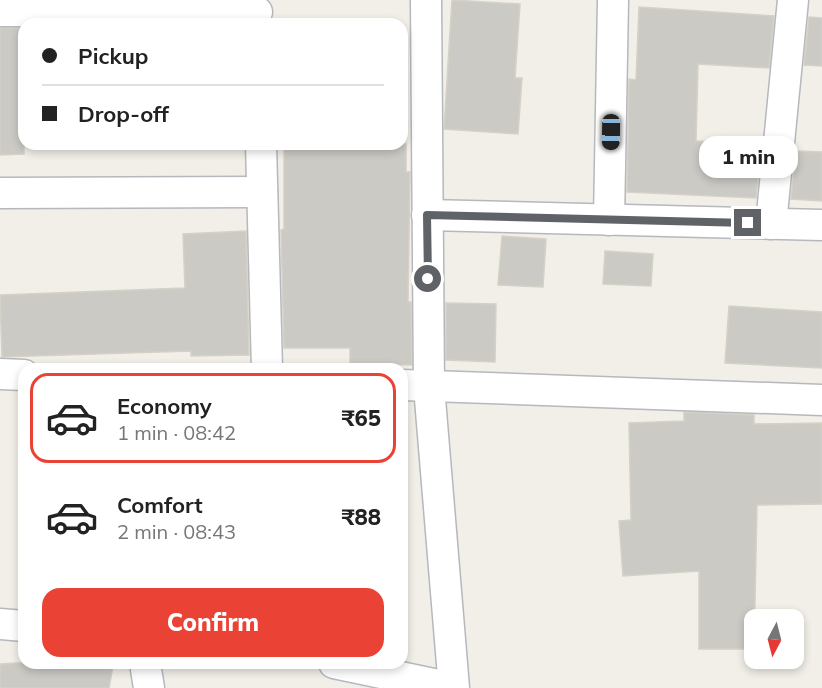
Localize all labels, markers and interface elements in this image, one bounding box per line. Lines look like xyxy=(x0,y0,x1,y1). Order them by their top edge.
text: Pickup xyxy=(78,42,148,70)
text: Drop-off xyxy=(78,100,169,128)
car xyxy=(602,114,620,150)
callout: 1 min xyxy=(698,136,798,178)
text: 1 min xyxy=(722,144,775,169)
route end xyxy=(734,209,761,236)
route start xyxy=(414,265,441,292)
icon: car xyxy=(45,391,99,445)
text: Economy xyxy=(117,392,212,420)
text: ₹65 xyxy=(341,404,381,432)
text: 1 min · 08:42 xyxy=(117,420,236,445)
icon: car xyxy=(45,490,99,544)
text: Comfort xyxy=(117,491,203,519)
text: ₹88 xyxy=(341,503,381,531)
text: 2 min · 08:43 xyxy=(117,519,236,544)
button: Confirm xyxy=(42,588,384,657)
north arrow xyxy=(744,609,804,669)
map controls xyxy=(744,609,804,669)

